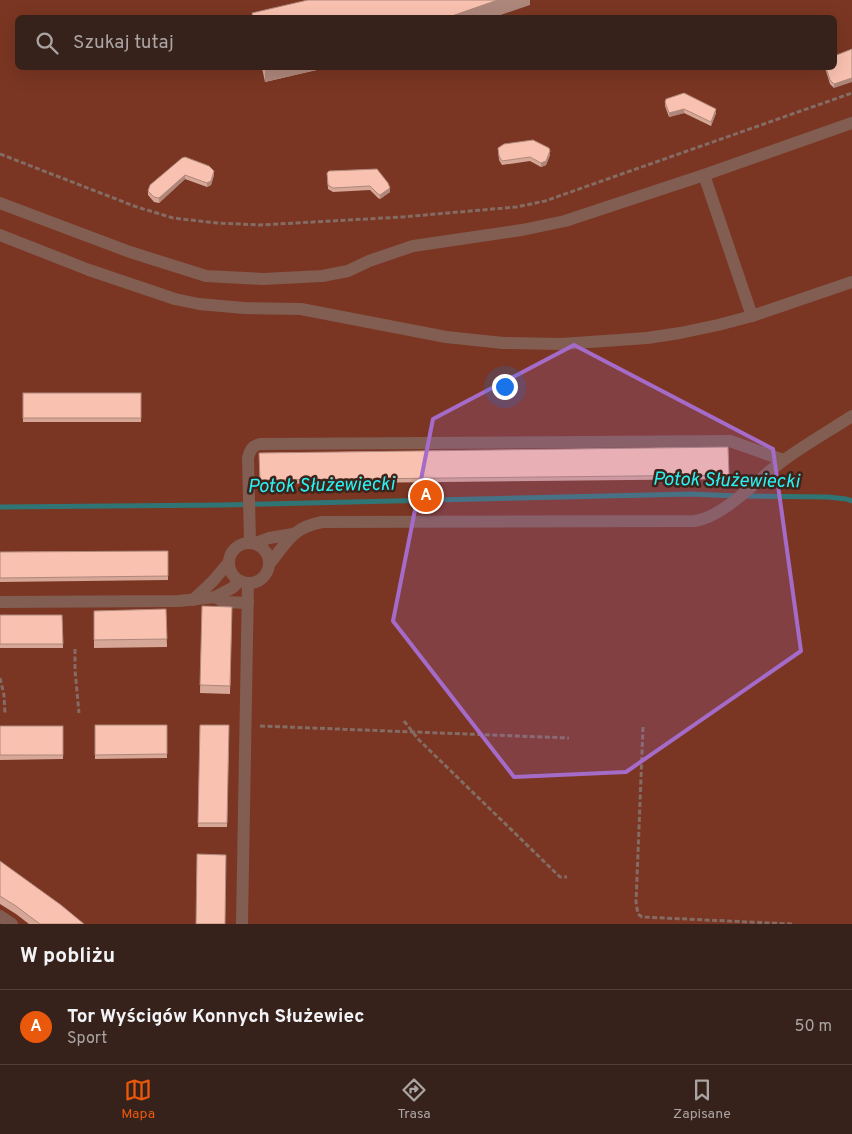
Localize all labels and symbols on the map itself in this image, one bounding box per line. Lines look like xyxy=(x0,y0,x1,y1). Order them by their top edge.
your location xyxy=(492,374,518,400)
water label: Potok Służewiecki xyxy=(652,468,801,494)
water label: Potok Służewiecki xyxy=(247,473,396,499)
pin: A xyxy=(410,477,442,515)

